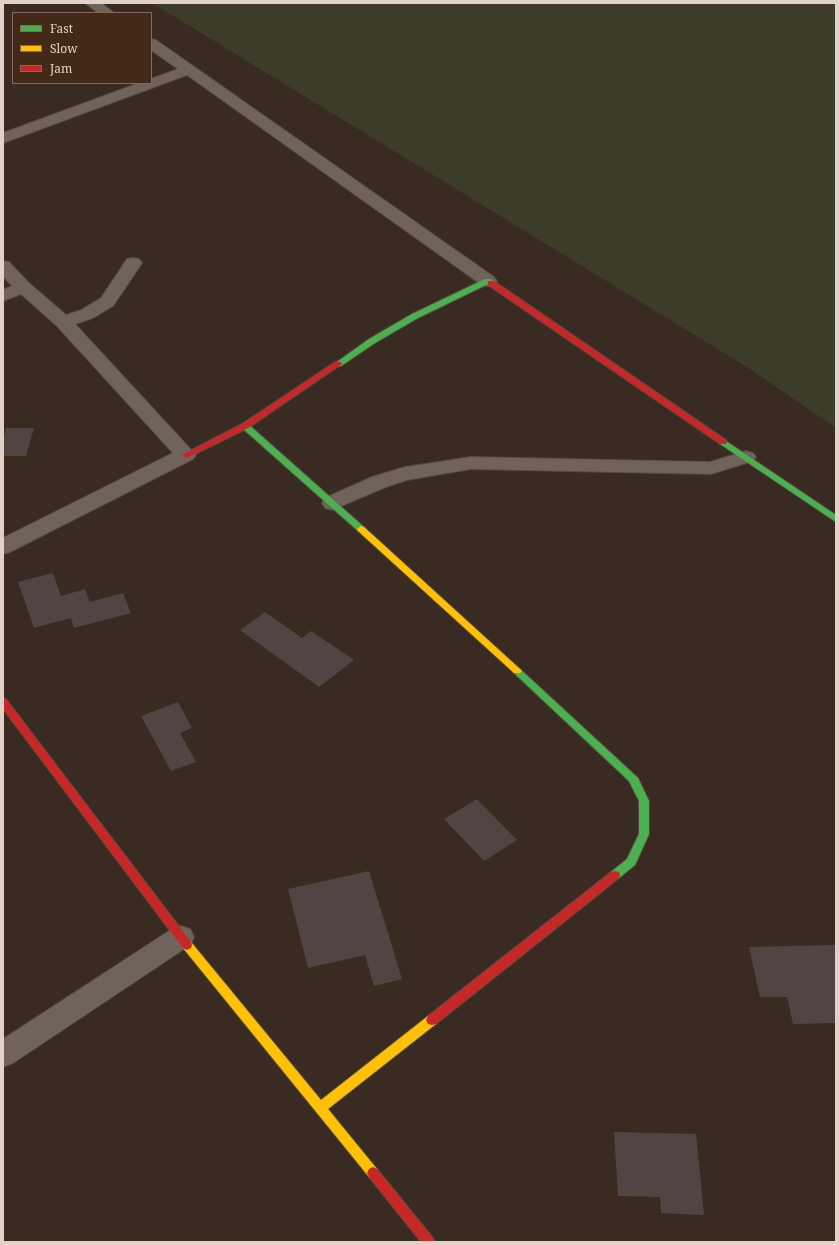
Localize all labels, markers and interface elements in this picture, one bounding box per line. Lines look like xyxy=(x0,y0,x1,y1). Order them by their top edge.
legend xyxy=(12,12,152,84)
text: Fast xyxy=(50,20,73,37)
text: Slow xyxy=(50,40,78,57)
text: Jam xyxy=(50,60,72,77)

